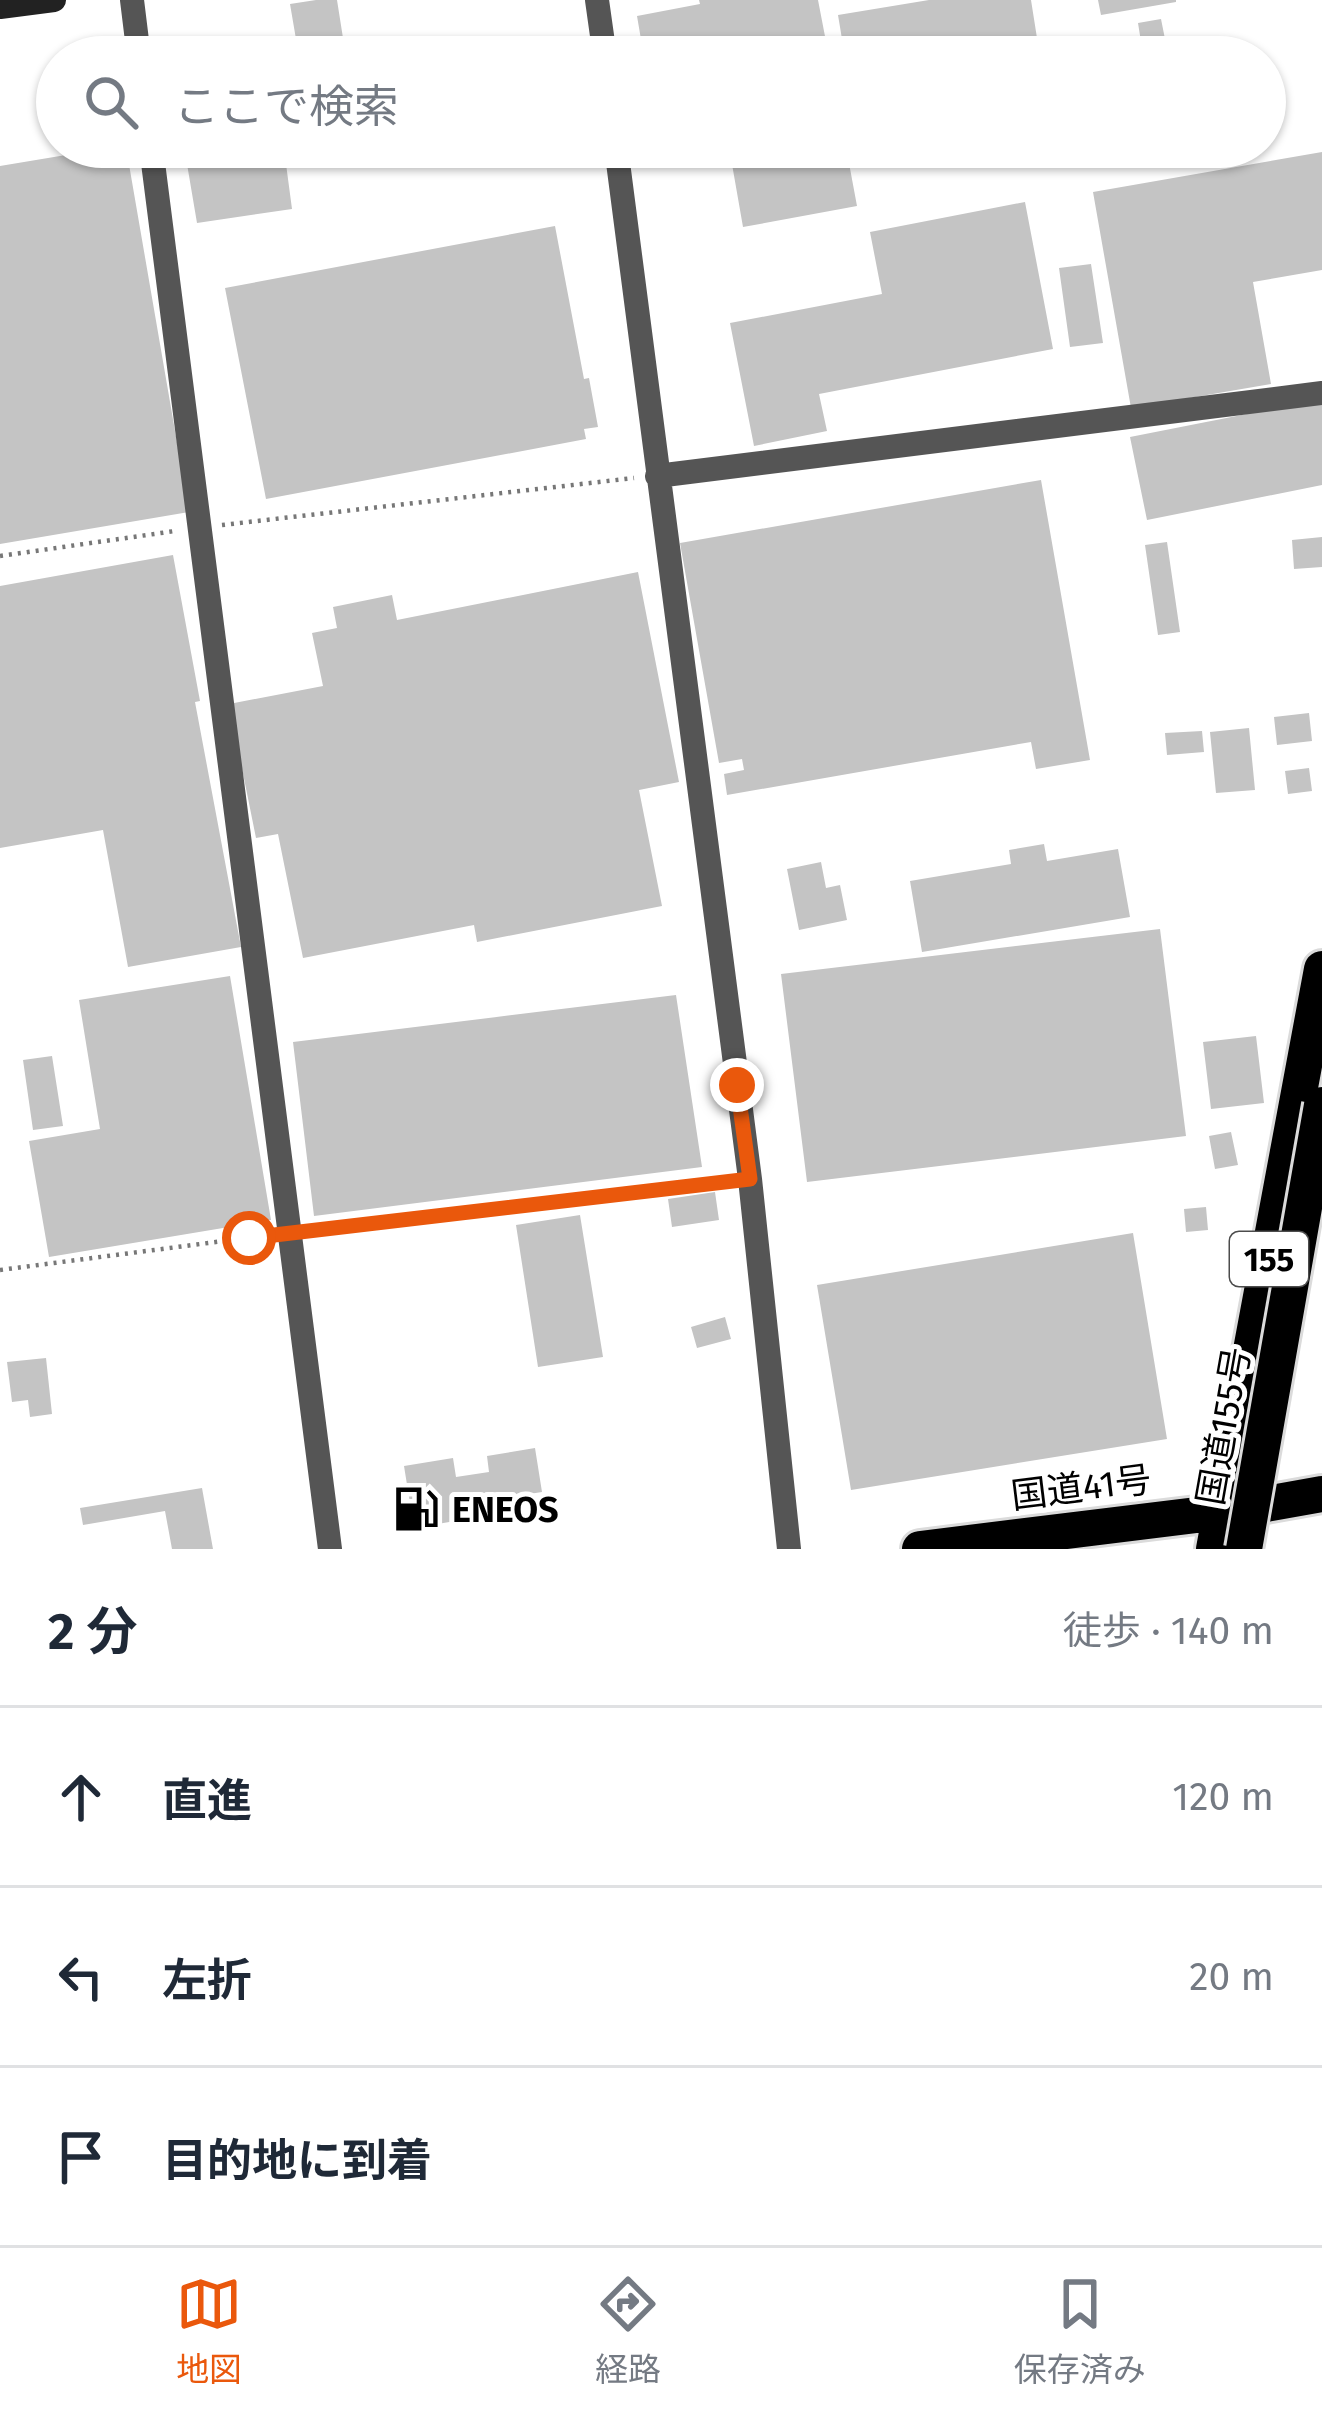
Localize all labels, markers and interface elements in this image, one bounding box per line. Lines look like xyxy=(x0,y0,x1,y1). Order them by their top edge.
search box xyxy=(36,36,1286,168)
icon: search xyxy=(78,69,144,135)
text: ここで検索 xyxy=(174,80,399,134)
route end xyxy=(710,1058,764,1112)
route start xyxy=(222,1211,276,1265)
road number: 155 xyxy=(1230,1232,1308,1286)
street label: 国道155号 xyxy=(1188,1344,1259,1509)
street label: 国道41号 xyxy=(1009,1458,1154,1518)
fuel station icon: ENEOS xyxy=(391,1484,441,1534)
place label: ENEOS xyxy=(452,1488,559,1532)
text: 2 分 xyxy=(48,1601,137,1663)
text: 徒歩 · 140 m xyxy=(1063,1608,1274,1654)
icon: ahead xyxy=(48,1764,114,1830)
text: 直進 xyxy=(162,1774,252,1828)
text: 120 m xyxy=(1172,1774,1274,1820)
icon: left xyxy=(48,1944,114,2010)
text: 左折 xyxy=(162,1954,252,2008)
text: 20 m xyxy=(1189,1954,1274,2000)
icon: arrive xyxy=(48,2124,114,2190)
text: 目的地に到着 xyxy=(162,2134,432,2188)
tab: 地図 xyxy=(176,2271,242,2391)
tab: 経路 xyxy=(595,2271,661,2391)
tab: 保存済み xyxy=(1014,2271,1146,2391)

